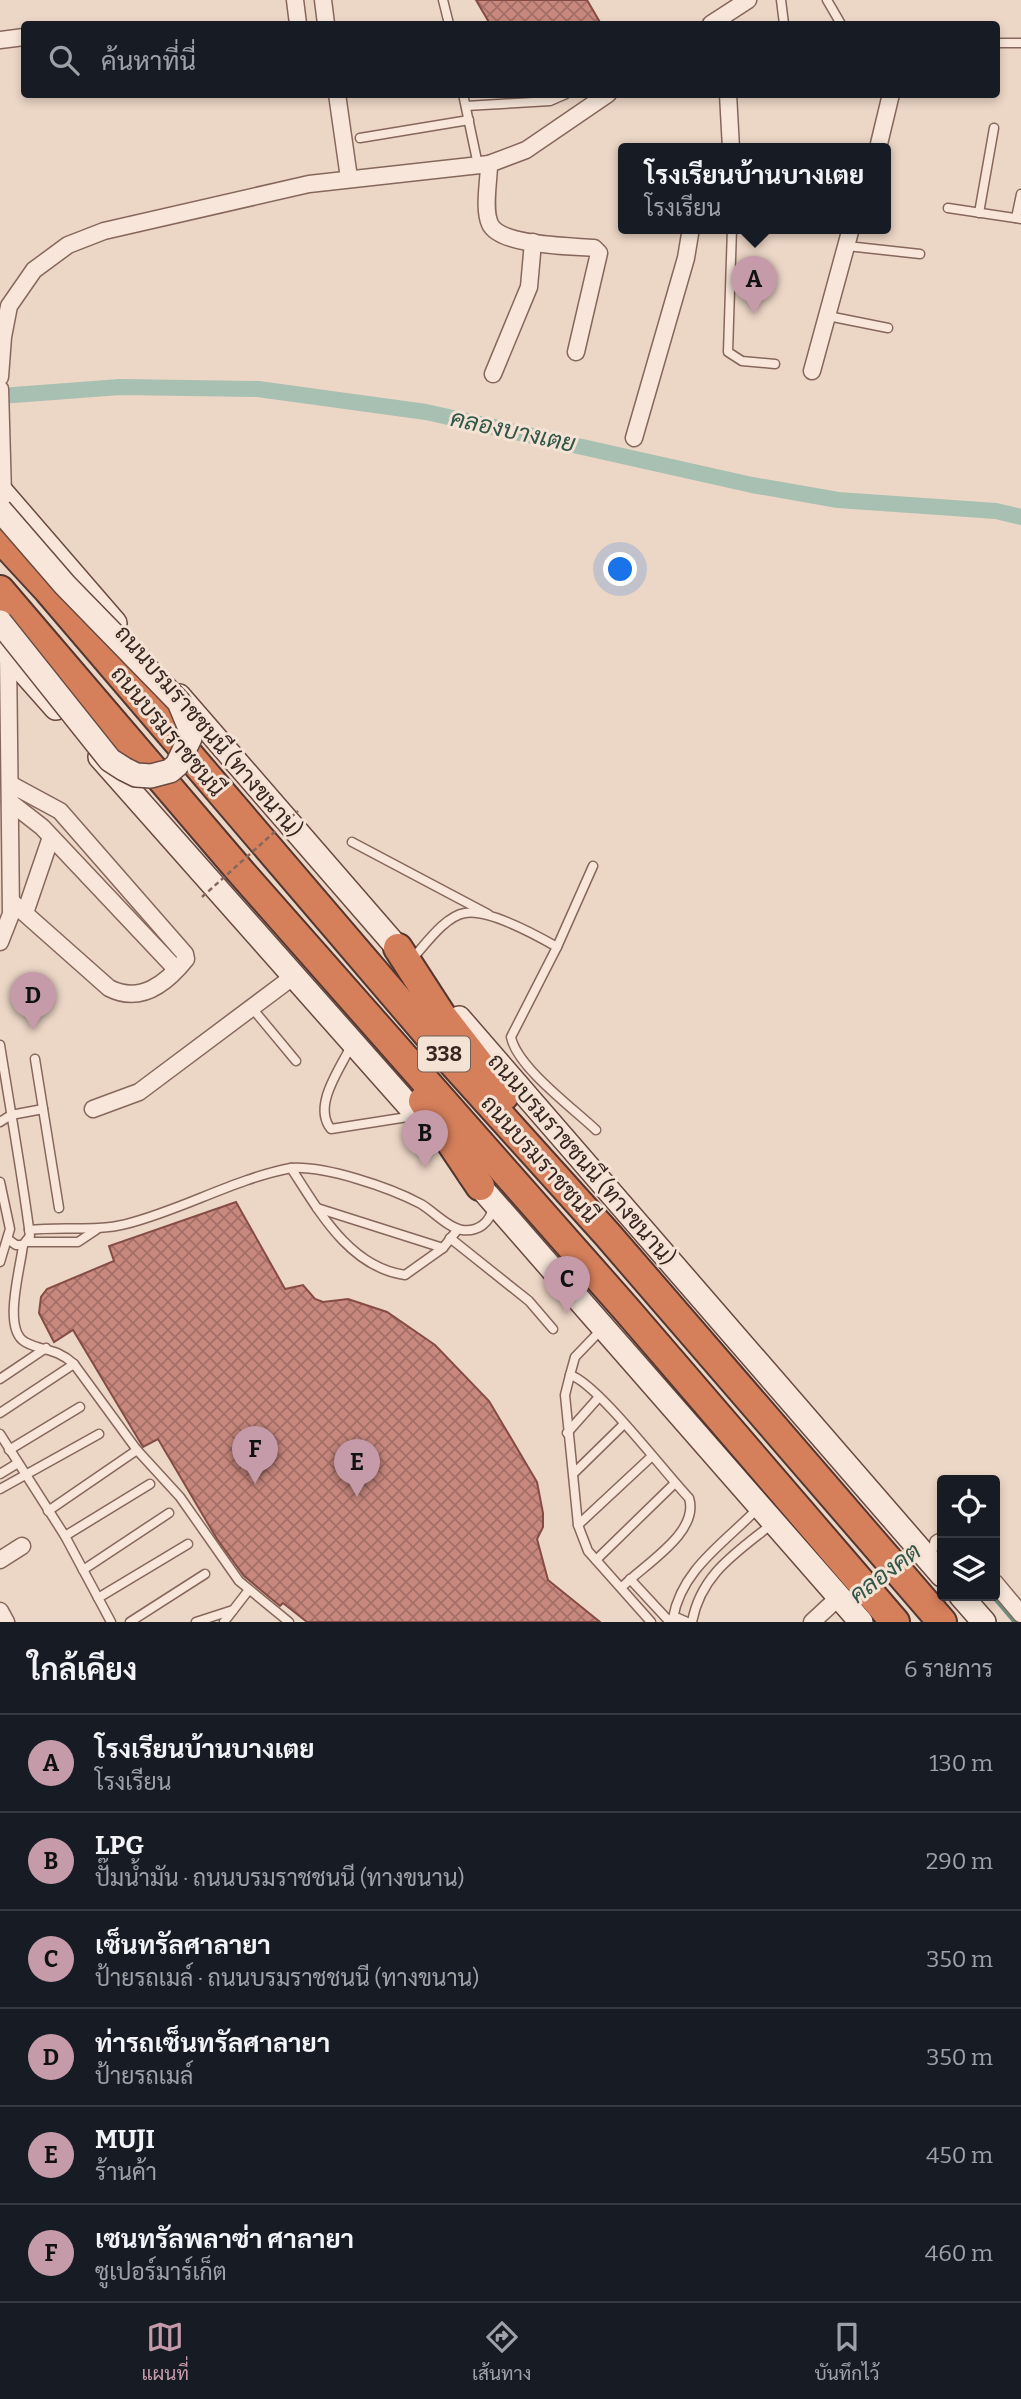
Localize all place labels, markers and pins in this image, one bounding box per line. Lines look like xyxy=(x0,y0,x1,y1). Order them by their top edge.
pin: A xyxy=(731,256,777,314)
pin: D xyxy=(10,972,56,1030)
pin: B xyxy=(402,1110,448,1168)
pin: C xyxy=(544,1256,590,1314)
pin: F xyxy=(232,1426,278,1484)
pin: E xyxy=(334,1439,380,1497)

